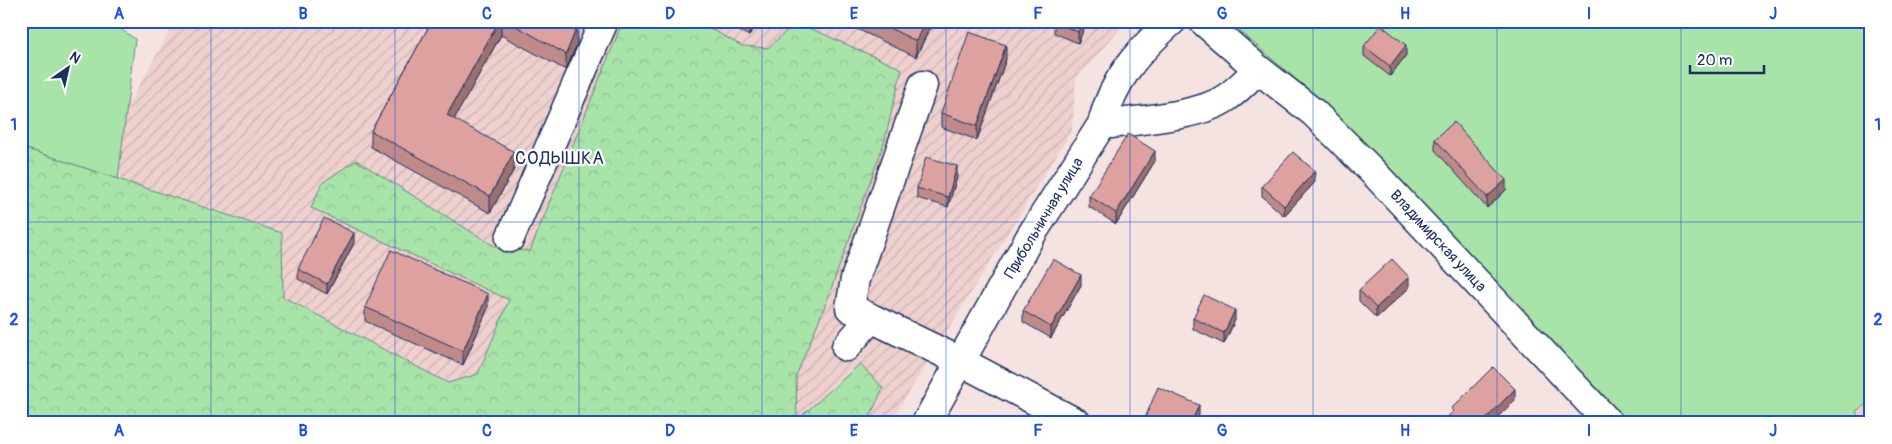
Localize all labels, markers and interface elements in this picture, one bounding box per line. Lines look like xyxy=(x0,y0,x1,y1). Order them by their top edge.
text: A xyxy=(114,4,125,24)
text: B xyxy=(298,4,308,24)
text: C xyxy=(482,4,492,24)
text: D xyxy=(665,4,675,24)
text: E xyxy=(850,4,859,24)
text: F xyxy=(1033,4,1043,24)
text: G xyxy=(1217,4,1228,24)
text: H xyxy=(1400,4,1410,24)
text: I xyxy=(1587,4,1591,24)
text: J xyxy=(1769,4,1777,24)
north arrow xyxy=(42,42,92,92)
scale bar xyxy=(1690,42,1763,74)
text: N xyxy=(66,48,84,67)
text: 20 m xyxy=(1697,51,1732,70)
text: 1 xyxy=(11,115,17,135)
text: 1 xyxy=(1875,115,1881,135)
district label: СОДЫШКА xyxy=(515,147,605,170)
street label: Прибольничная улица xyxy=(1000,154,1088,282)
street label: Владимирская улица xyxy=(1386,186,1490,296)
text: 2 xyxy=(10,310,19,330)
text: 2 xyxy=(1874,310,1883,330)
text: A xyxy=(114,421,125,441)
text: B xyxy=(298,421,308,441)
text: C xyxy=(482,421,492,441)
text: D xyxy=(665,421,675,441)
text: E xyxy=(850,421,859,441)
text: F xyxy=(1033,421,1043,441)
text: G xyxy=(1217,421,1228,441)
text: H xyxy=(1400,421,1410,441)
text: I xyxy=(1587,421,1591,441)
text: J xyxy=(1769,421,1777,441)

